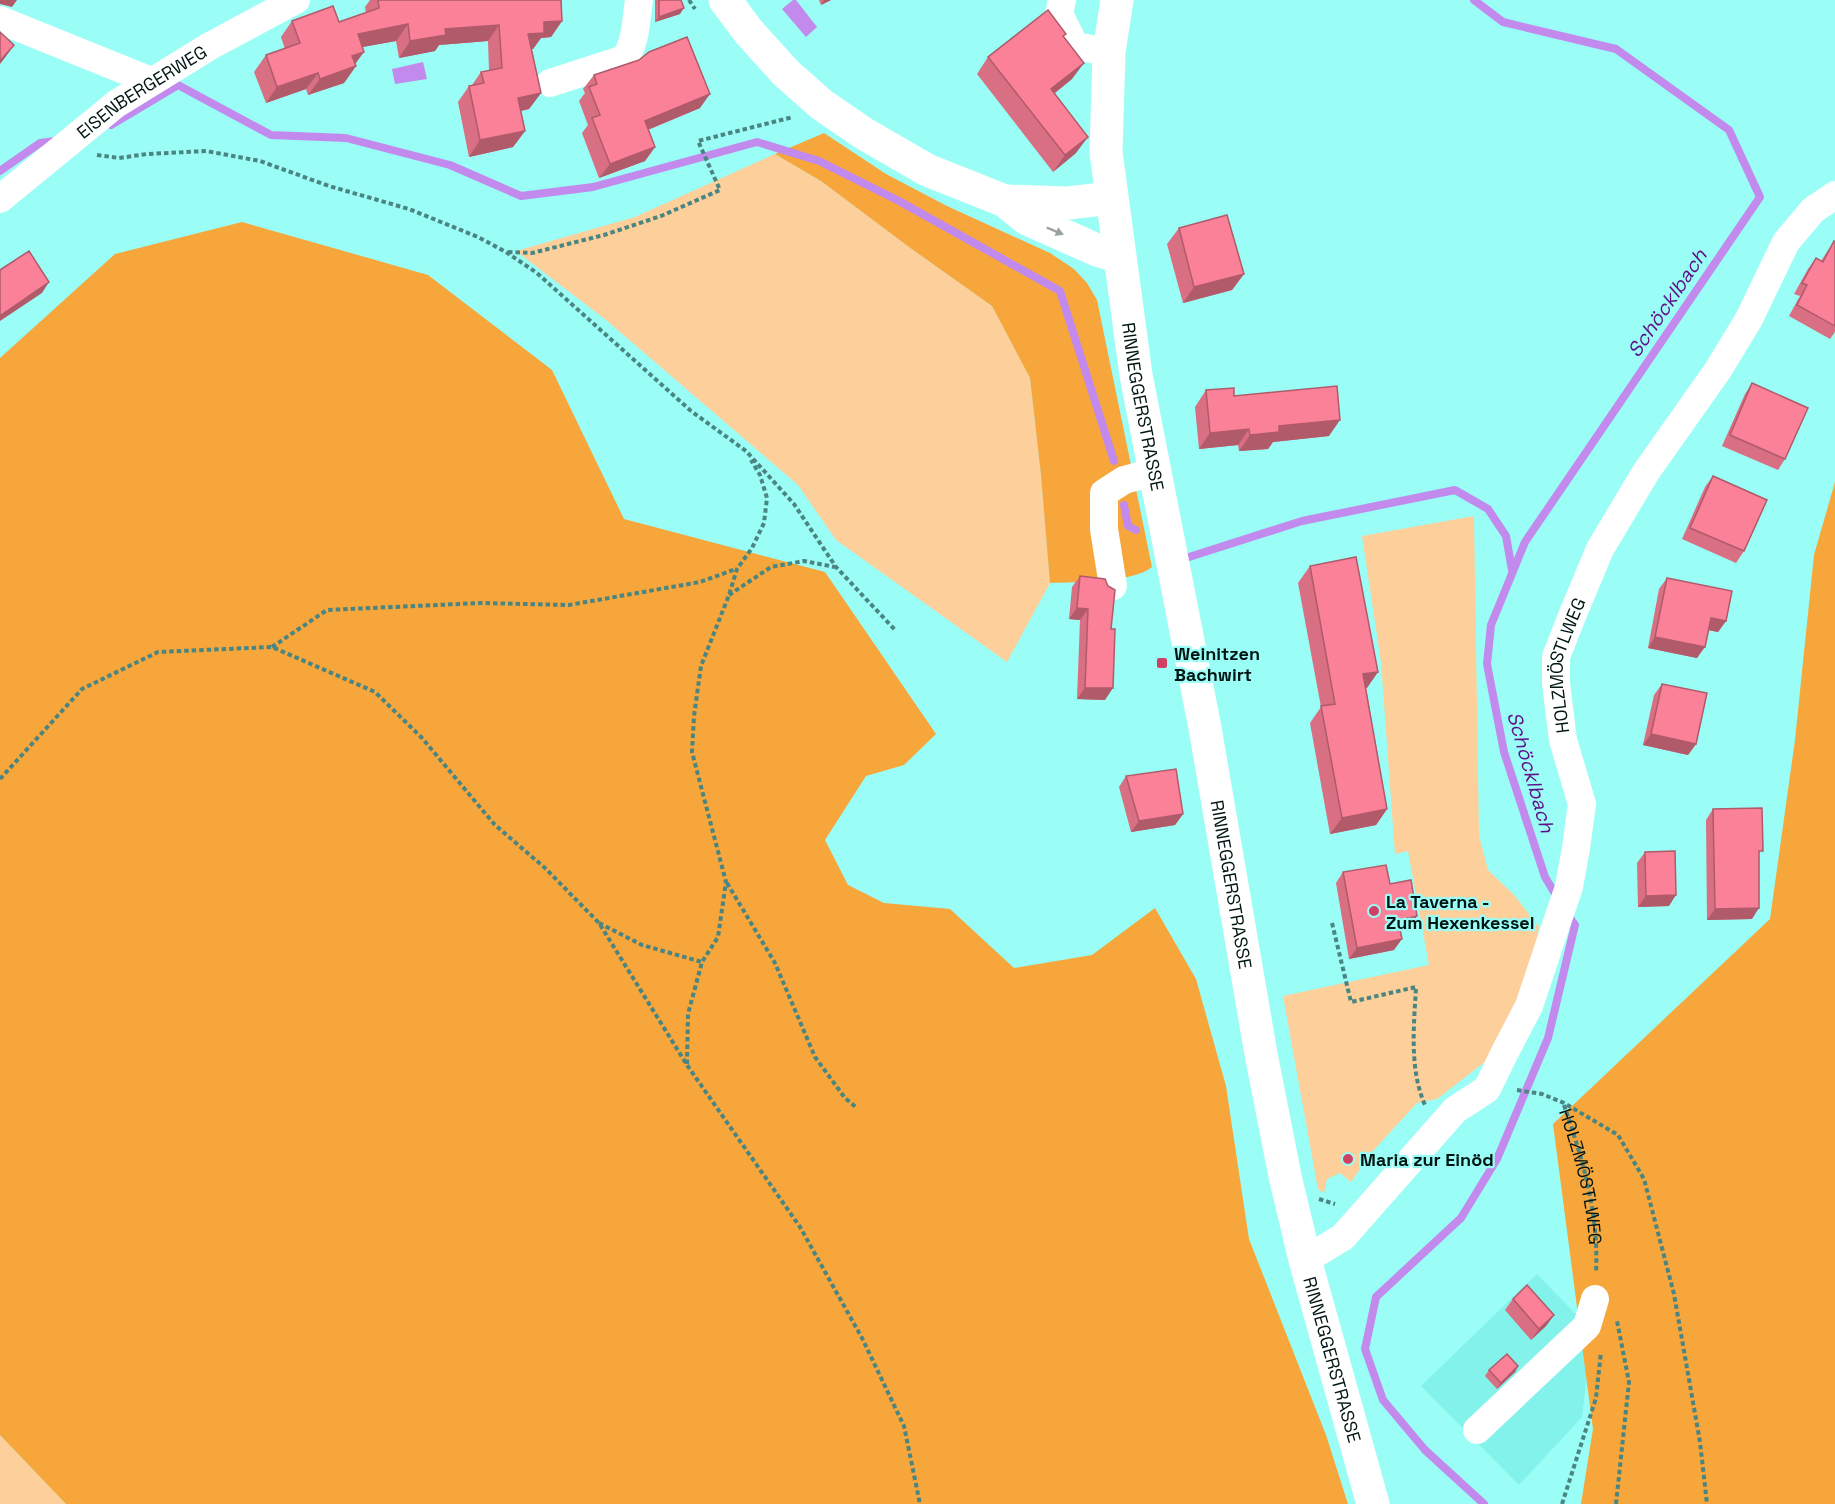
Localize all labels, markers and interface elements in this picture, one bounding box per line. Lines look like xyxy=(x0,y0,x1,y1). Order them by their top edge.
street label: EISENBERGERWEG xyxy=(72,39,211,143)
one-way arrow xyxy=(1046,226,1064,236)
water label: Schöcklbach xyxy=(1621,243,1713,362)
street label: RINNEGGERSTRASSE xyxy=(1118,321,1170,493)
street label: HOLZMÖSTLWEG xyxy=(1543,594,1590,735)
place label: Weinitzen Bachwirt xyxy=(1174,642,1260,686)
marker: Weinitzen Bachwirt xyxy=(1155,656,1169,670)
water label: Schöcklbach xyxy=(1501,708,1561,836)
street label: RINNEGGERSTRASSE xyxy=(1206,798,1258,971)
place label: La Taverna - Zum Hexenkessel xyxy=(1386,890,1535,934)
marker: La Taverna - Zum Hexenkessel xyxy=(1367,904,1381,918)
street label: HOLZMÖSTLWEG xyxy=(1554,1105,1608,1245)
place label: Maria zur Einöd xyxy=(1360,1148,1494,1171)
marker: Maria zur Einöd xyxy=(1341,1152,1355,1166)
street label: RINNEGGERSTRASSE xyxy=(1299,1274,1367,1445)

